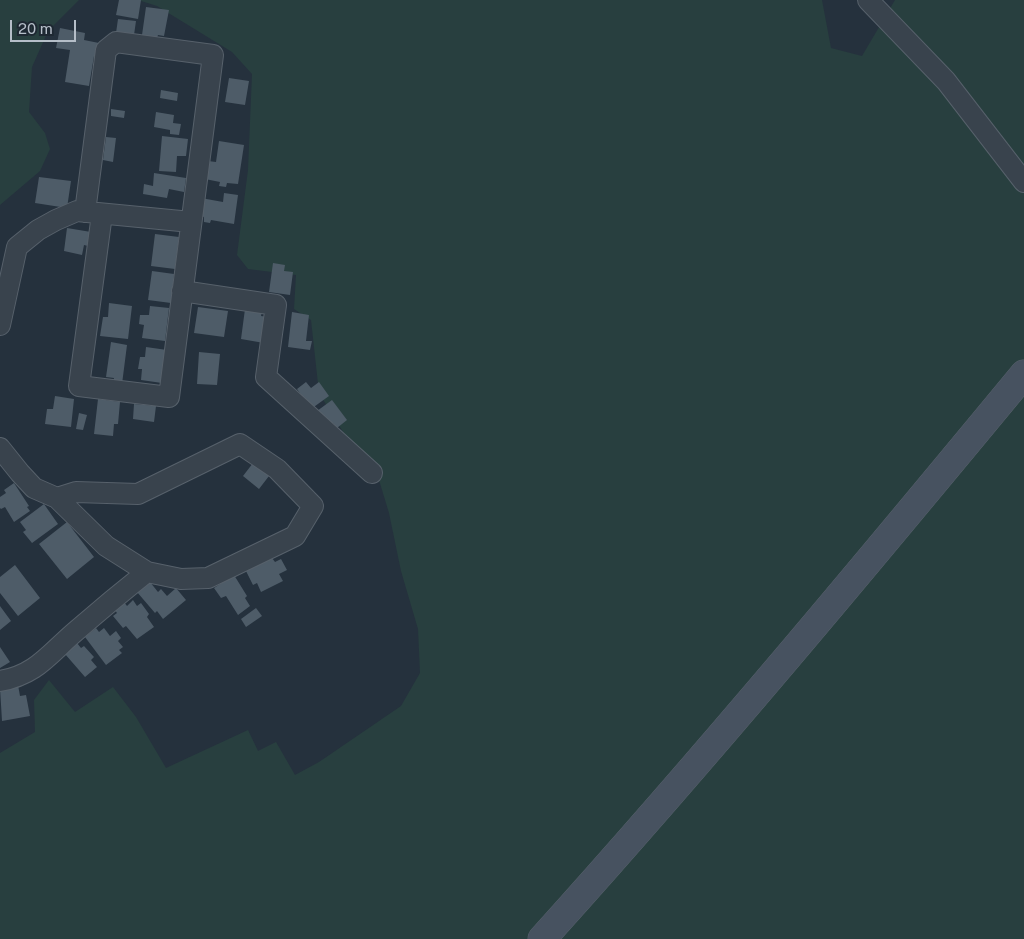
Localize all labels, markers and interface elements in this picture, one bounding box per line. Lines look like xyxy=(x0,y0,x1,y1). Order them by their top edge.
scale bar xyxy=(12,10,79,42)
text: 20 m xyxy=(18,20,53,37)

